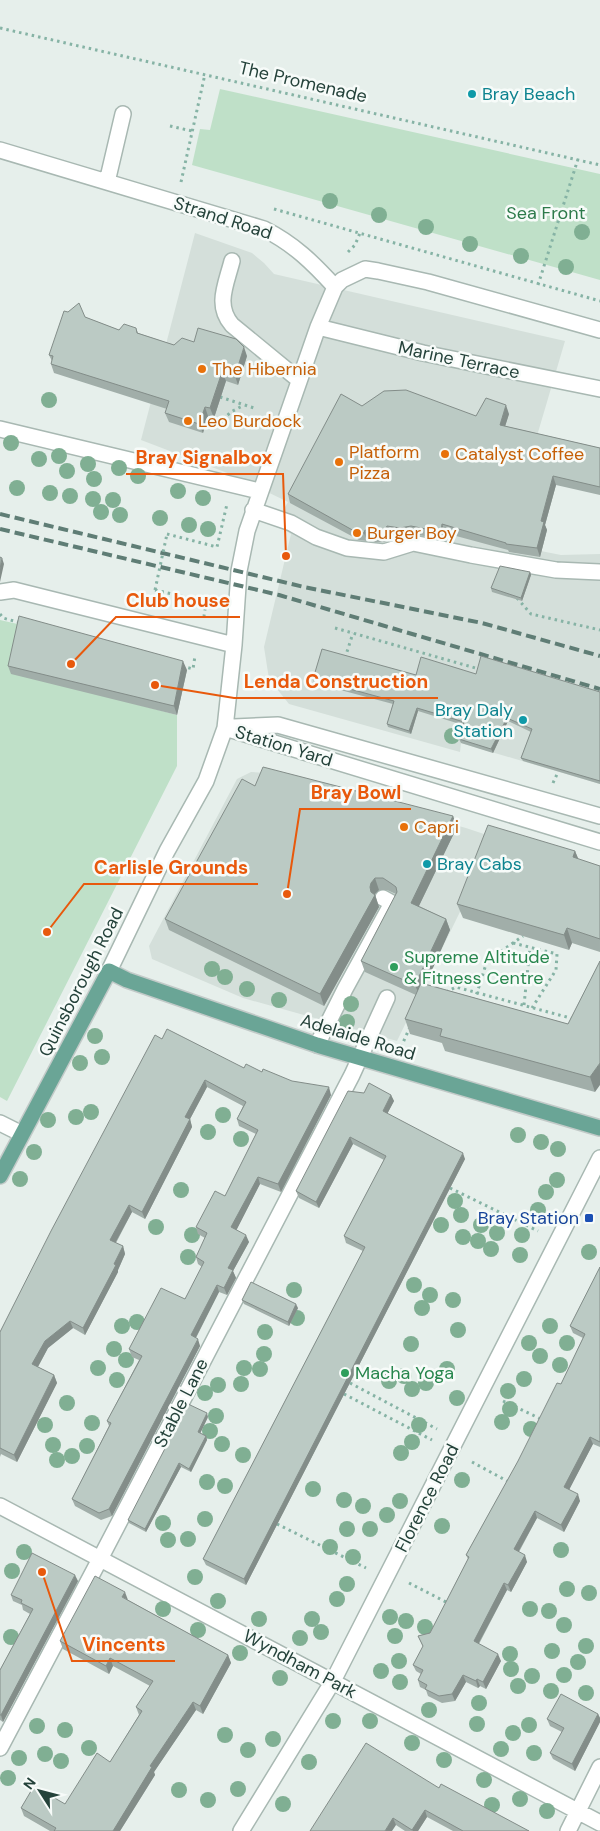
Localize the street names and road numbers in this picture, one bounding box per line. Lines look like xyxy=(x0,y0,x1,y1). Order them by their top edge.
street label: The Promenade xyxy=(237,56,369,108)
street label: Strand Road xyxy=(171,191,275,245)
street label: Marine Terrace xyxy=(396,335,522,385)
street label: Station Yard xyxy=(232,720,336,772)
street label: Quinsborough Road xyxy=(33,903,129,1061)
street label: Adelaide Road xyxy=(297,1008,419,1066)
street label: Stable Lane xyxy=(148,1354,214,1452)
street label: Florence Road xyxy=(389,1440,465,1556)
street label: Wyndham Park xyxy=(239,1624,361,1704)

